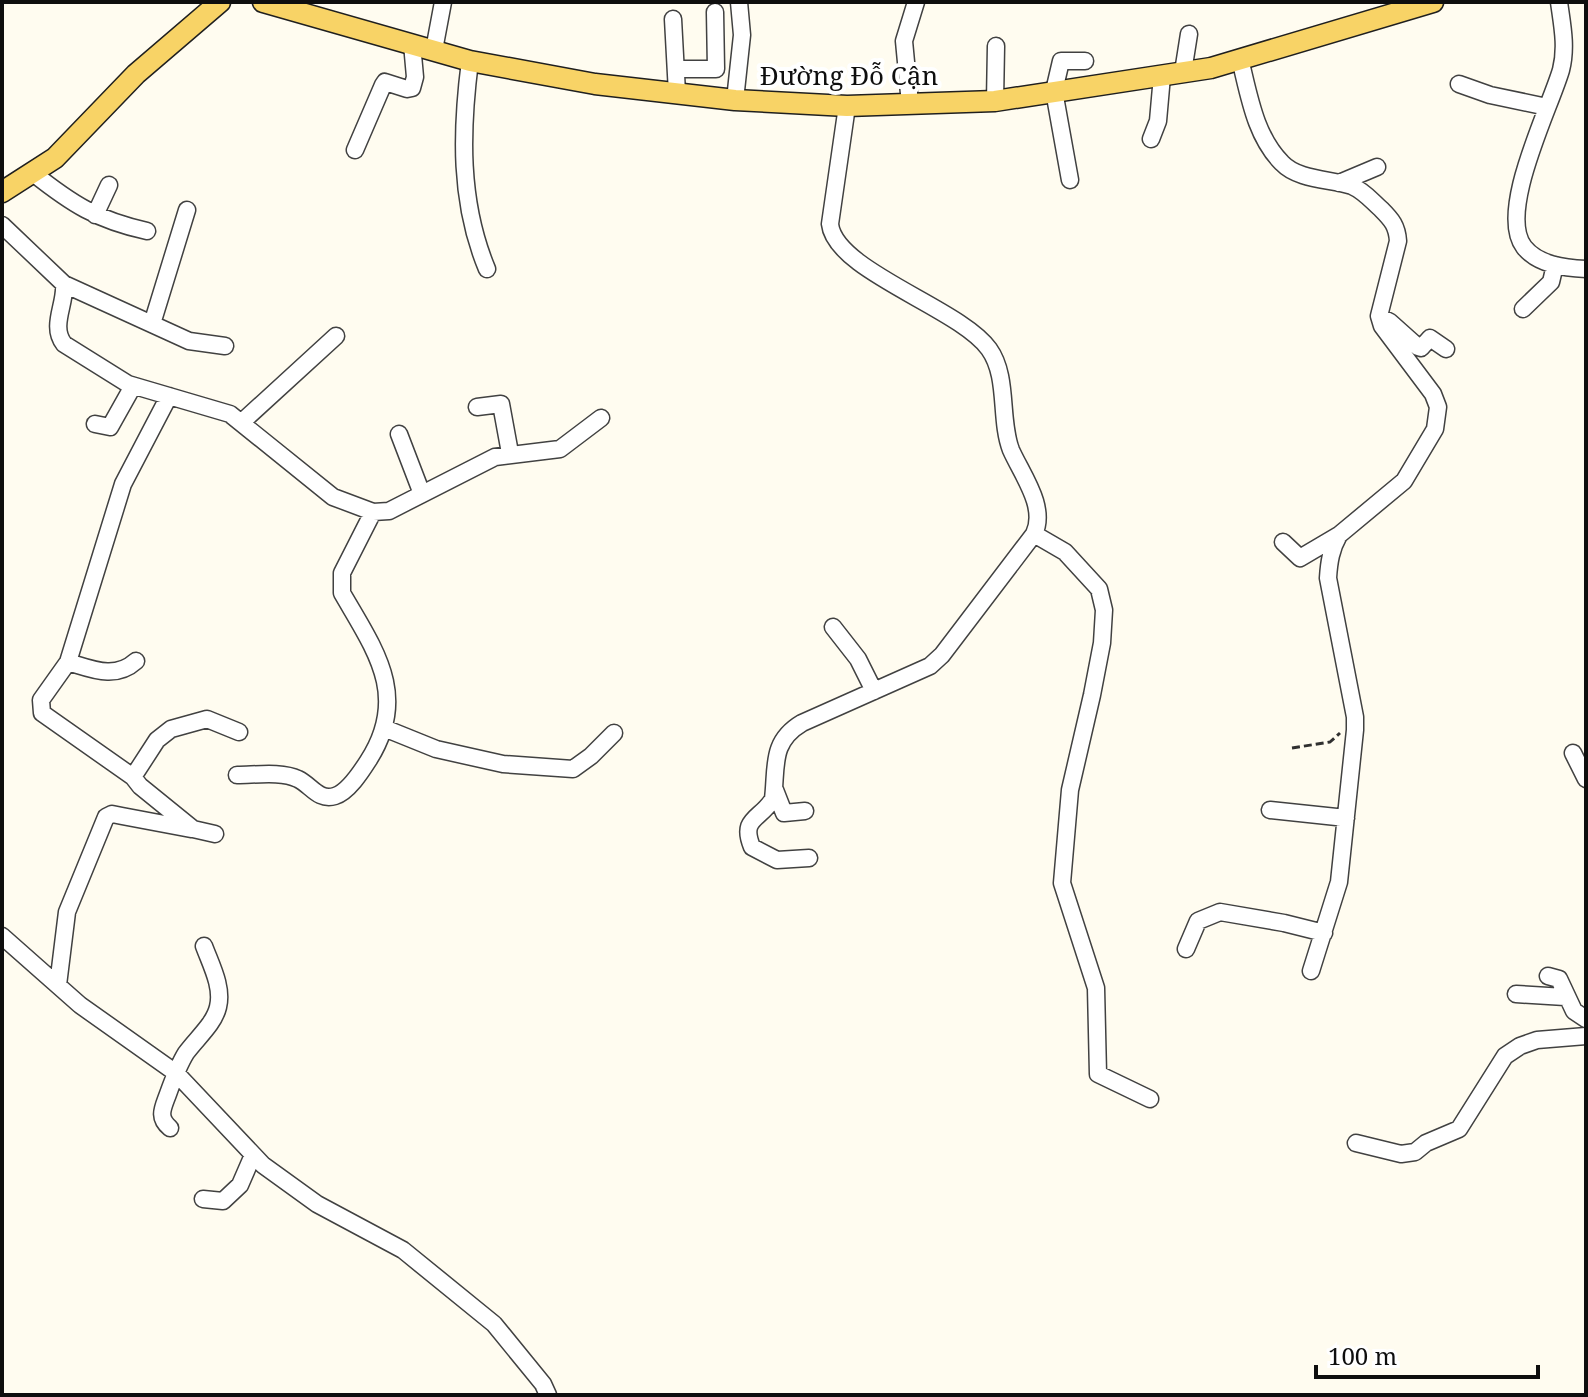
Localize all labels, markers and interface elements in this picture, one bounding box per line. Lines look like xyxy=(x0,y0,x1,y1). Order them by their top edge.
street label: Đường Đỗ Cận xyxy=(760,57,938,93)
scale bar xyxy=(1316,1329,1538,1379)
text: 100 m xyxy=(1328,1339,1397,1372)

